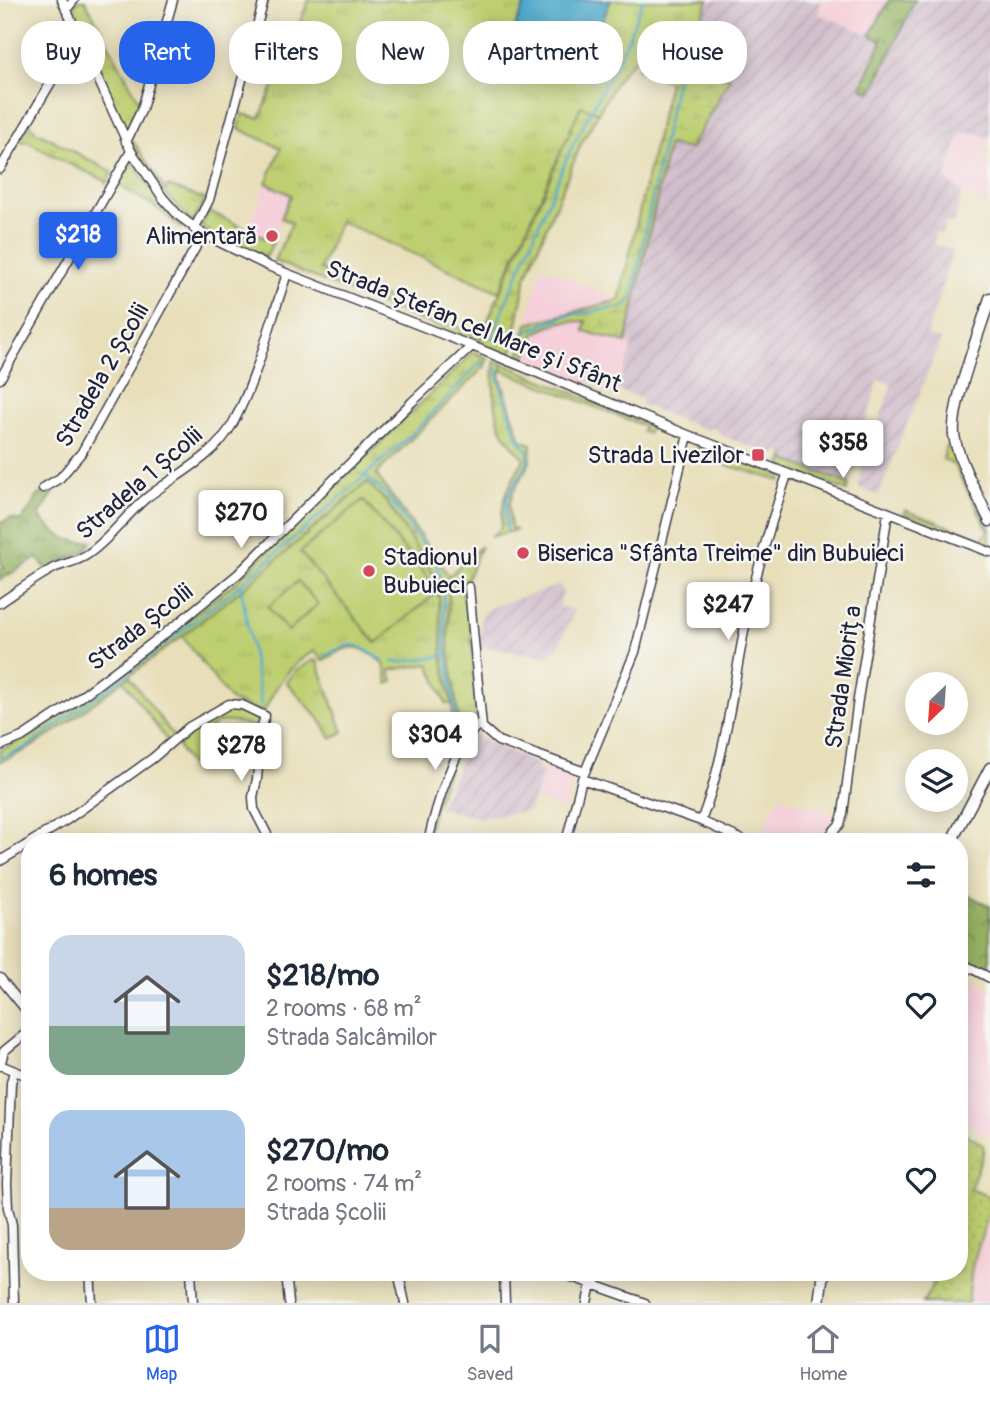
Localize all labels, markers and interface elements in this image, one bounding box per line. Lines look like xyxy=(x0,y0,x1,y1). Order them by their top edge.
chip: Buy xyxy=(21,21,105,84)
chip: Rent xyxy=(119,21,215,84)
chip: Filters xyxy=(229,21,342,84)
chip: New xyxy=(356,21,449,84)
chip: Apartment xyxy=(463,21,623,84)
chip: House xyxy=(637,21,747,84)
pin: $218 xyxy=(37,212,119,272)
text: $218 xyxy=(55,220,101,249)
place label: Alimentară xyxy=(145,222,258,251)
marker: Alimentară xyxy=(264,228,280,244)
street label: Strada Ștefan cel Mare și Sfânt xyxy=(322,254,626,399)
street label: Stradela 2 Școlii xyxy=(49,298,155,453)
pin: $358 xyxy=(802,420,884,480)
street label: Stradela 1 Școlii xyxy=(70,421,208,546)
text: $358 xyxy=(818,428,868,457)
place label: Strada Livezilor xyxy=(587,441,744,470)
marker: Strada Livezilor xyxy=(750,447,766,463)
pin: $270 xyxy=(200,490,282,550)
text: $270 xyxy=(214,498,268,527)
place label: Biserica "Sfânta Treime" din Bubuieci xyxy=(537,539,904,568)
place label: Stadionul Bubuieci xyxy=(383,543,478,600)
marker: Biserica "Sfânta Treime" din Bubuieci xyxy=(515,545,531,561)
marker: Stadionul Bubuieci xyxy=(361,563,377,579)
street label: Strada Școlii xyxy=(82,577,199,677)
pin: $247 xyxy=(687,582,769,642)
text: $247 xyxy=(703,590,753,619)
street label: Strada Miorița xyxy=(819,604,868,751)
north arrow xyxy=(905,672,968,735)
map controls xyxy=(905,672,968,812)
pin: $304 xyxy=(394,712,476,772)
text: $304 xyxy=(408,720,462,749)
pin: $278 xyxy=(200,724,282,783)
text: $278 xyxy=(216,731,266,760)
button: layers xyxy=(905,749,968,812)
icon: filters xyxy=(902,856,940,894)
text: 6 homes xyxy=(49,857,157,894)
text: $218/mo xyxy=(266,957,379,994)
icon: home xyxy=(105,963,189,1047)
icon: heart xyxy=(902,986,940,1024)
text: 2 rooms · 68 m² xyxy=(266,994,422,1023)
text: Strada Salcâmilor xyxy=(266,1023,437,1052)
text: $270/mo xyxy=(266,1132,389,1169)
icon: home xyxy=(105,1138,189,1222)
icon: heart xyxy=(902,1161,940,1199)
text: 2 rooms · 74 m² xyxy=(266,1169,422,1198)
text: Strada Școlii xyxy=(266,1198,386,1227)
tab: Map xyxy=(143,1320,181,1386)
tab: Saved xyxy=(466,1320,514,1386)
tab: Home xyxy=(799,1320,847,1386)

